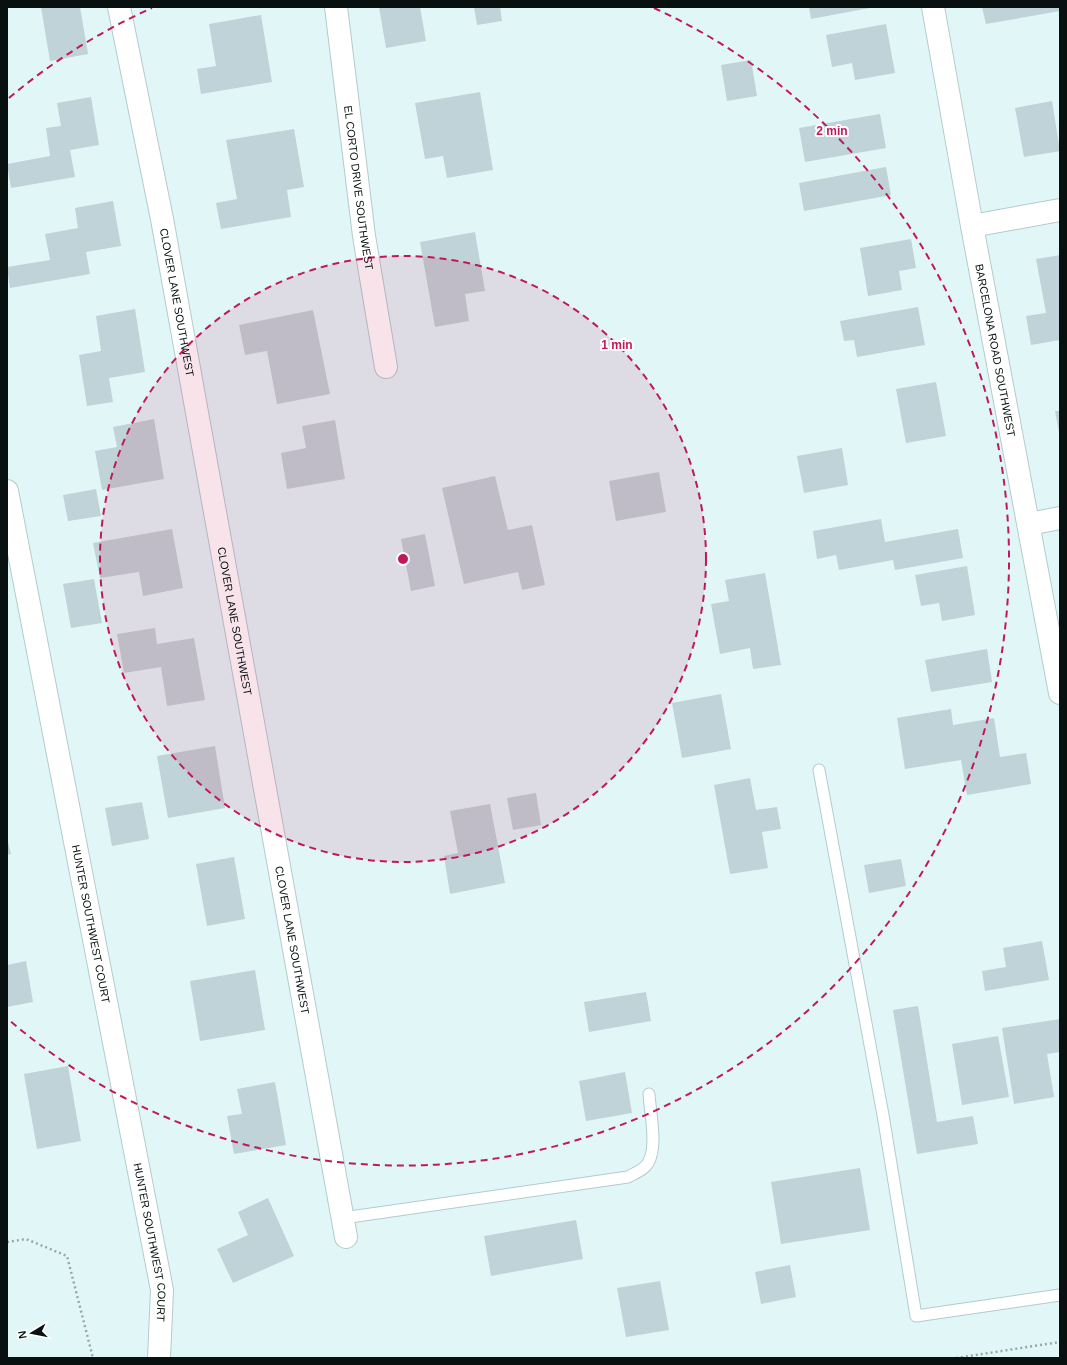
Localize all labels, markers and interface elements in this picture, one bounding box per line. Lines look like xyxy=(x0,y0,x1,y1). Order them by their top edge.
street label: EL CORTO DRIVE SOUTHWEST xyxy=(342,105,376,271)
text: 2 min xyxy=(816,124,848,138)
street label: CLOVER LANE SOUTHWEST xyxy=(158,227,196,378)
street label: BARCELONA ROAD SOUTHWEST xyxy=(973,263,1018,438)
text: 1 min xyxy=(601,338,633,352)
street label: CLOVER LANE SOUTHWEST xyxy=(215,546,254,697)
centre of rings xyxy=(396,552,410,566)
street label: HUNTER SOUTHWEST COURT xyxy=(70,844,112,1004)
street label: CLOVER LANE SOUTHWEST xyxy=(273,865,312,1015)
street label: HUNTER SOUTHWEST COURT xyxy=(131,1162,168,1322)
north arrow xyxy=(12,1313,52,1353)
text: N xyxy=(16,1330,29,1340)

